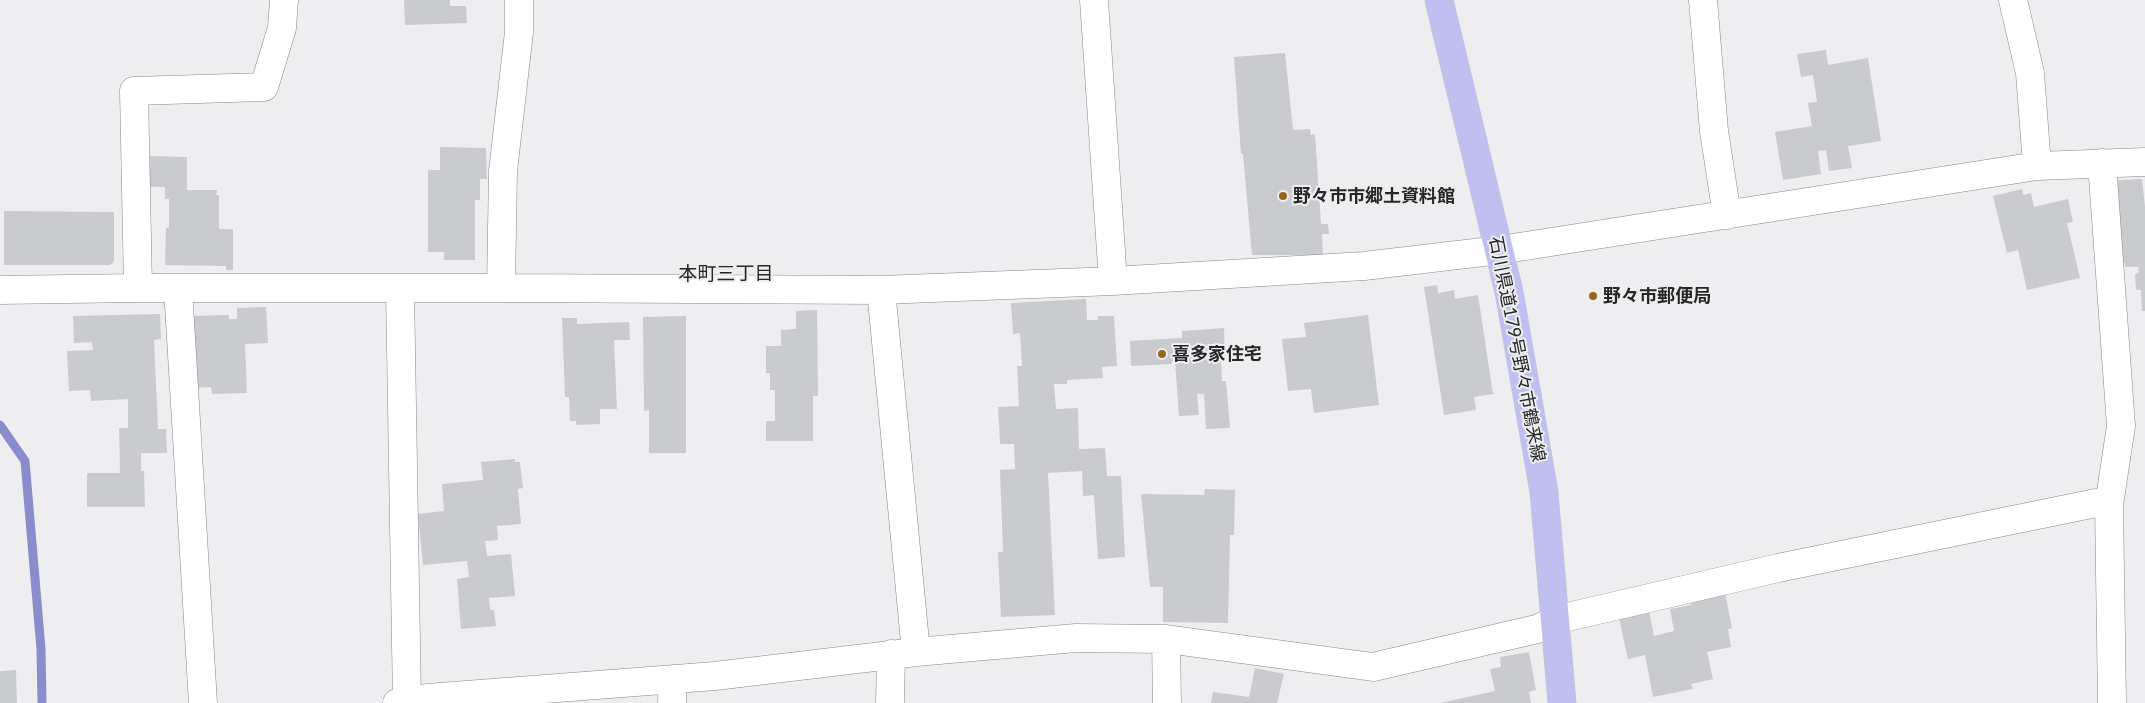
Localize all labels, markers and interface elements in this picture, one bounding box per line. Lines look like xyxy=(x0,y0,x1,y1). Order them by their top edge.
place label: 野々市市郷土資料館 xyxy=(1293,185,1455,207)
marker: 野々市市郷土資料館 xyxy=(1277,190,1289,202)
street label: 石川県道179号野々市鶴来線 xyxy=(1485,234,1549,464)
district label: 本町三丁目 xyxy=(679,263,773,285)
place label: 野々市郵便局 xyxy=(1603,285,1711,307)
marker: 野々市郵便局 xyxy=(1587,290,1599,302)
place label: 喜多家住宅 xyxy=(1172,343,1262,365)
marker: 喜多家住宅 xyxy=(1156,348,1168,360)

